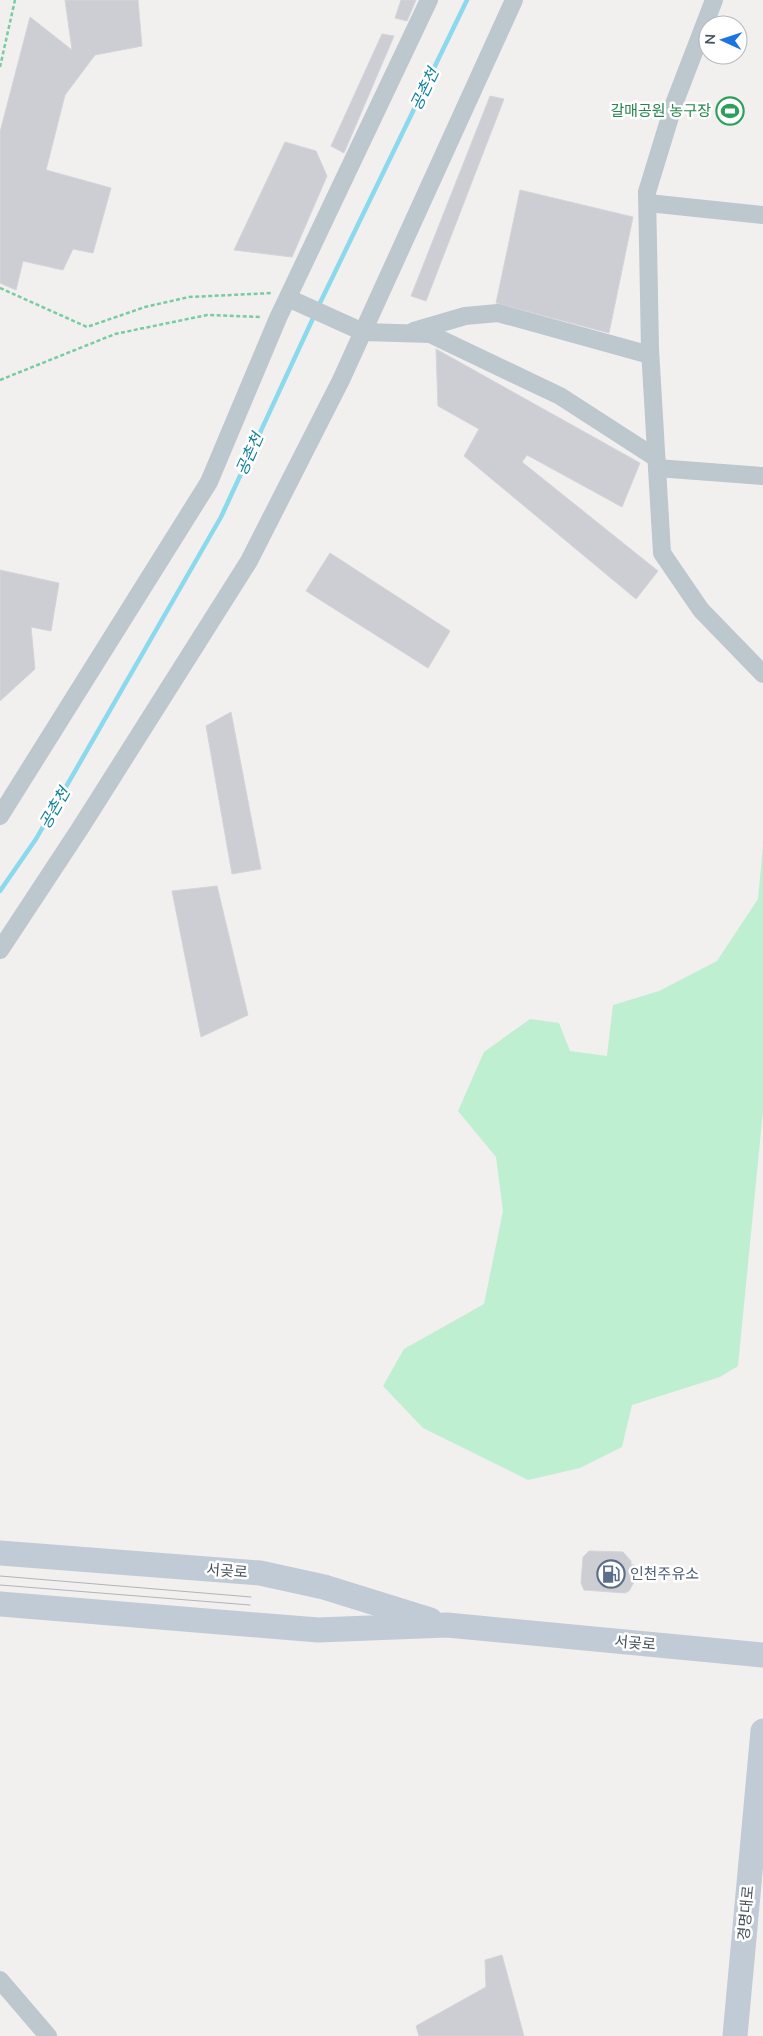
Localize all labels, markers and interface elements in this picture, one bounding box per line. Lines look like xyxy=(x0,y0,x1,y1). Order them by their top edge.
north arrow xyxy=(698,15,748,65)
text: N xyxy=(701,34,719,45)
water label: 공촌천 xyxy=(405,63,444,113)
sports icon: 갈매공원 농구장 xyxy=(715,96,745,126)
place label: 갈매공원 농구장 xyxy=(610,101,711,120)
water label: 공촌천 xyxy=(231,428,268,478)
water label: 공촌천 xyxy=(34,782,75,832)
fuel station icon: 인천주유소 xyxy=(596,1559,626,1589)
street label: 서곶로 xyxy=(206,1560,248,1581)
place label: 인천주유소 xyxy=(630,1564,699,1583)
street label: 서곶로 xyxy=(614,1631,656,1654)
street label: 경명대로 xyxy=(734,1885,757,1941)

